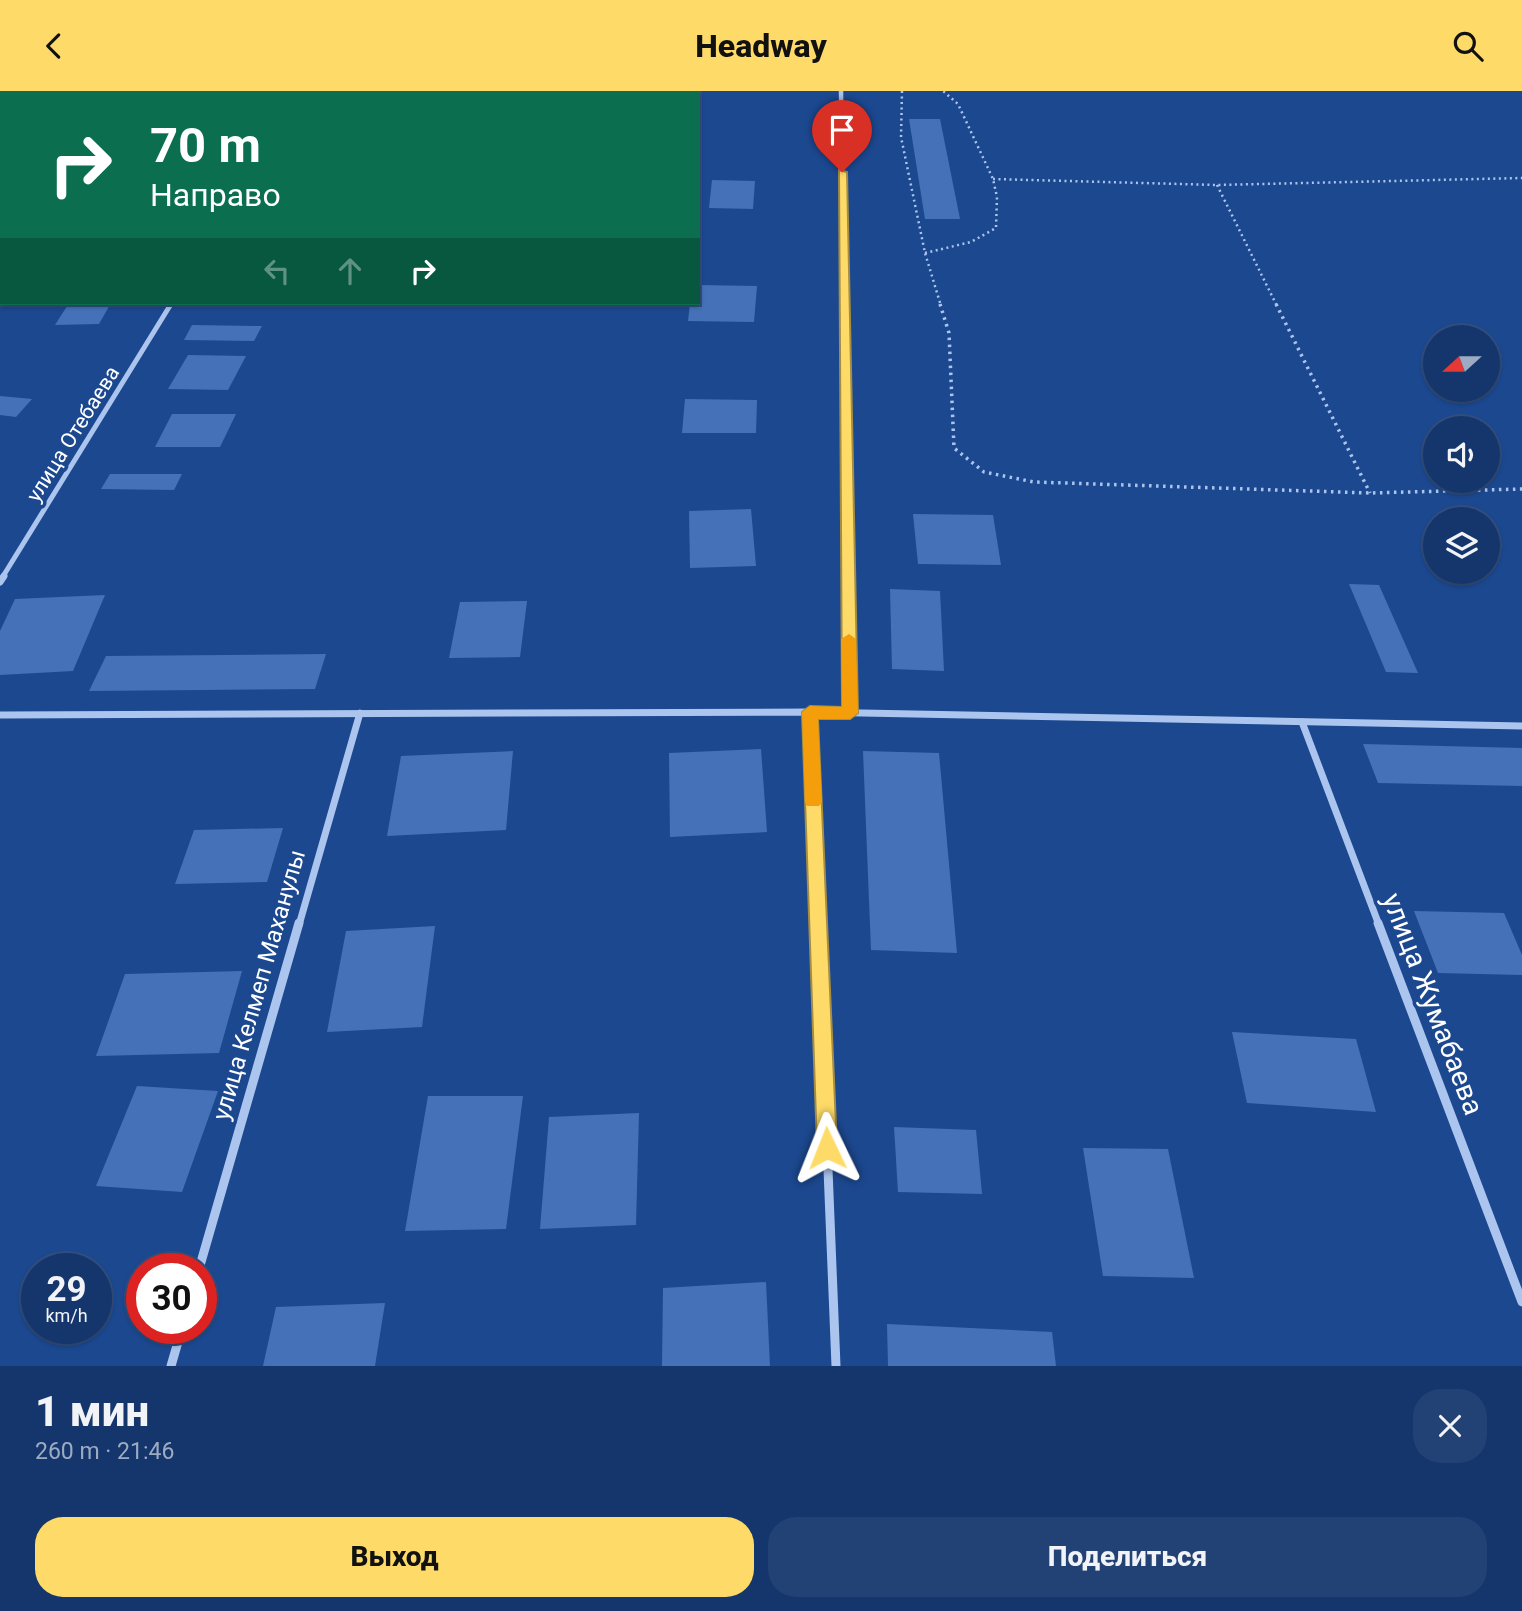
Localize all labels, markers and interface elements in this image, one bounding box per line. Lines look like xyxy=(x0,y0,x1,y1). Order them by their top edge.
icon: back xyxy=(35,27,73,65)
text: Headway xyxy=(695,27,827,65)
icon: search xyxy=(1449,27,1487,65)
pin xyxy=(812,100,872,172)
icon: arrive xyxy=(823,111,861,149)
text: 70 m xyxy=(150,117,261,174)
icon: right xyxy=(35,119,126,210)
text: Направо xyxy=(150,176,281,214)
icon: left xyxy=(258,252,296,290)
icon: ahead xyxy=(331,252,369,290)
icon: right xyxy=(404,252,442,290)
north arrow xyxy=(1423,325,1500,403)
map controls xyxy=(1423,325,1500,584)
street label: улица Отебаева xyxy=(22,362,124,506)
button: sound xyxy=(1423,416,1500,493)
button: layers xyxy=(1423,507,1500,584)
street label: улица Келмеп Маханулы xyxy=(207,847,311,1123)
street label: улица Жумабаева xyxy=(1376,888,1490,1120)
position arrow xyxy=(790,1111,864,1185)
speed limit sign: 30 xyxy=(126,1253,217,1344)
text: 29 xyxy=(46,1269,87,1310)
text: km/h xyxy=(45,1305,88,1326)
text: 1 мин xyxy=(35,1387,149,1436)
button: close xyxy=(1413,1389,1487,1463)
text: 260 m · 21:46 xyxy=(35,1438,174,1465)
button: Выход xyxy=(35,1517,754,1597)
button: Поделиться xyxy=(768,1517,1487,1597)

